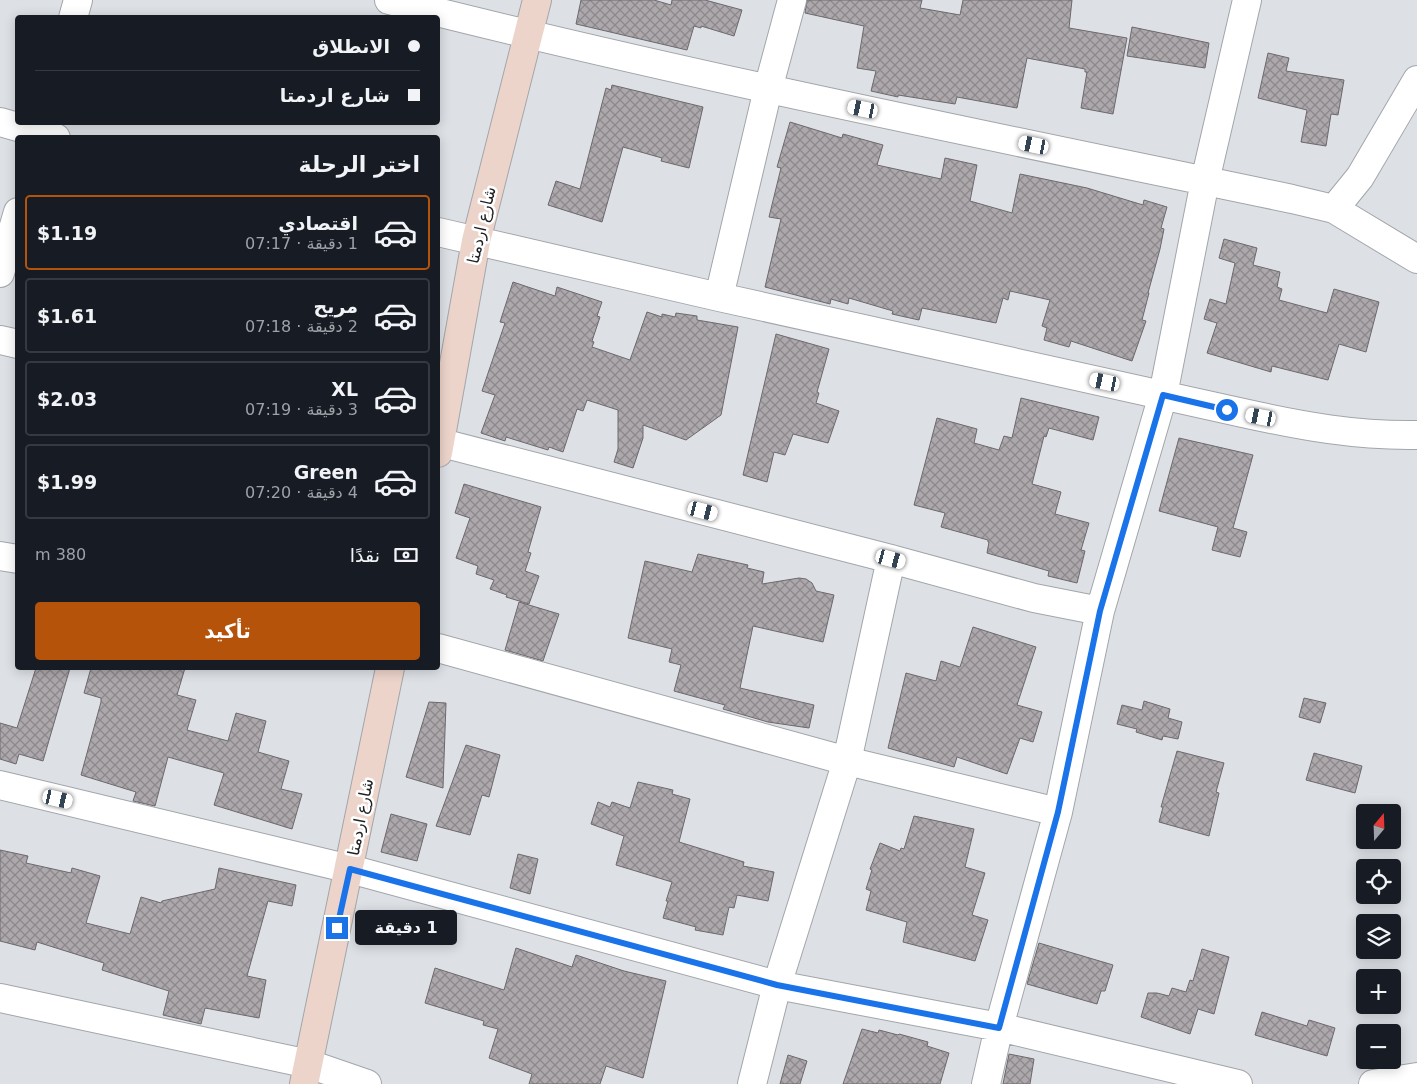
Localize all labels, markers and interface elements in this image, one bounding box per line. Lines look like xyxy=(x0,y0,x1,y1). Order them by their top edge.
text: الانطلاق xyxy=(312,35,390,57)
text: شارع اردمتا xyxy=(280,84,390,106)
car xyxy=(846,99,879,119)
car xyxy=(1017,135,1050,155)
text: اختر الرحلة xyxy=(299,152,420,177)
street label: شارع اردمتا xyxy=(463,185,501,266)
icon: car xyxy=(373,210,418,255)
text: اقتصادي xyxy=(278,212,358,234)
text: $1.19 xyxy=(37,222,97,244)
text: 1 دقيقة · 07:17 xyxy=(245,234,358,253)
icon: car xyxy=(373,293,418,338)
text: مريح xyxy=(314,295,358,317)
text: $1.61 xyxy=(37,305,97,327)
text: 2 دقيقة · 07:18 xyxy=(245,317,358,336)
car xyxy=(1088,372,1121,392)
icon: car xyxy=(373,376,418,421)
text: XL xyxy=(331,378,358,400)
text: $2.03 xyxy=(37,388,97,410)
route start xyxy=(1216,399,1238,421)
text: 3 دقيقة · 07:19 xyxy=(245,400,358,419)
car xyxy=(1244,407,1277,427)
icon: car xyxy=(373,459,418,504)
text: Green xyxy=(294,461,358,483)
text: $1.99 xyxy=(37,471,97,493)
text: 4 دقيقة · 07:20 xyxy=(245,483,358,502)
car xyxy=(686,500,719,522)
icon: cash xyxy=(392,541,420,569)
text: نقدًا xyxy=(350,544,380,566)
text: 380 m xyxy=(35,545,86,564)
car xyxy=(874,548,907,570)
button: تأكيد xyxy=(35,602,420,660)
street label: شارع اردمتا xyxy=(344,777,378,857)
car xyxy=(41,788,74,810)
north arrow xyxy=(1356,804,1401,849)
map controls xyxy=(1356,804,1401,1069)
button: locate xyxy=(1356,859,1401,904)
callout: 1 دقيقة xyxy=(354,910,457,946)
button: layers xyxy=(1356,914,1401,959)
route end xyxy=(326,917,348,939)
text: 1 دقيقة xyxy=(374,918,438,937)
button: + xyxy=(1356,969,1401,1014)
button: − xyxy=(1356,1024,1401,1069)

